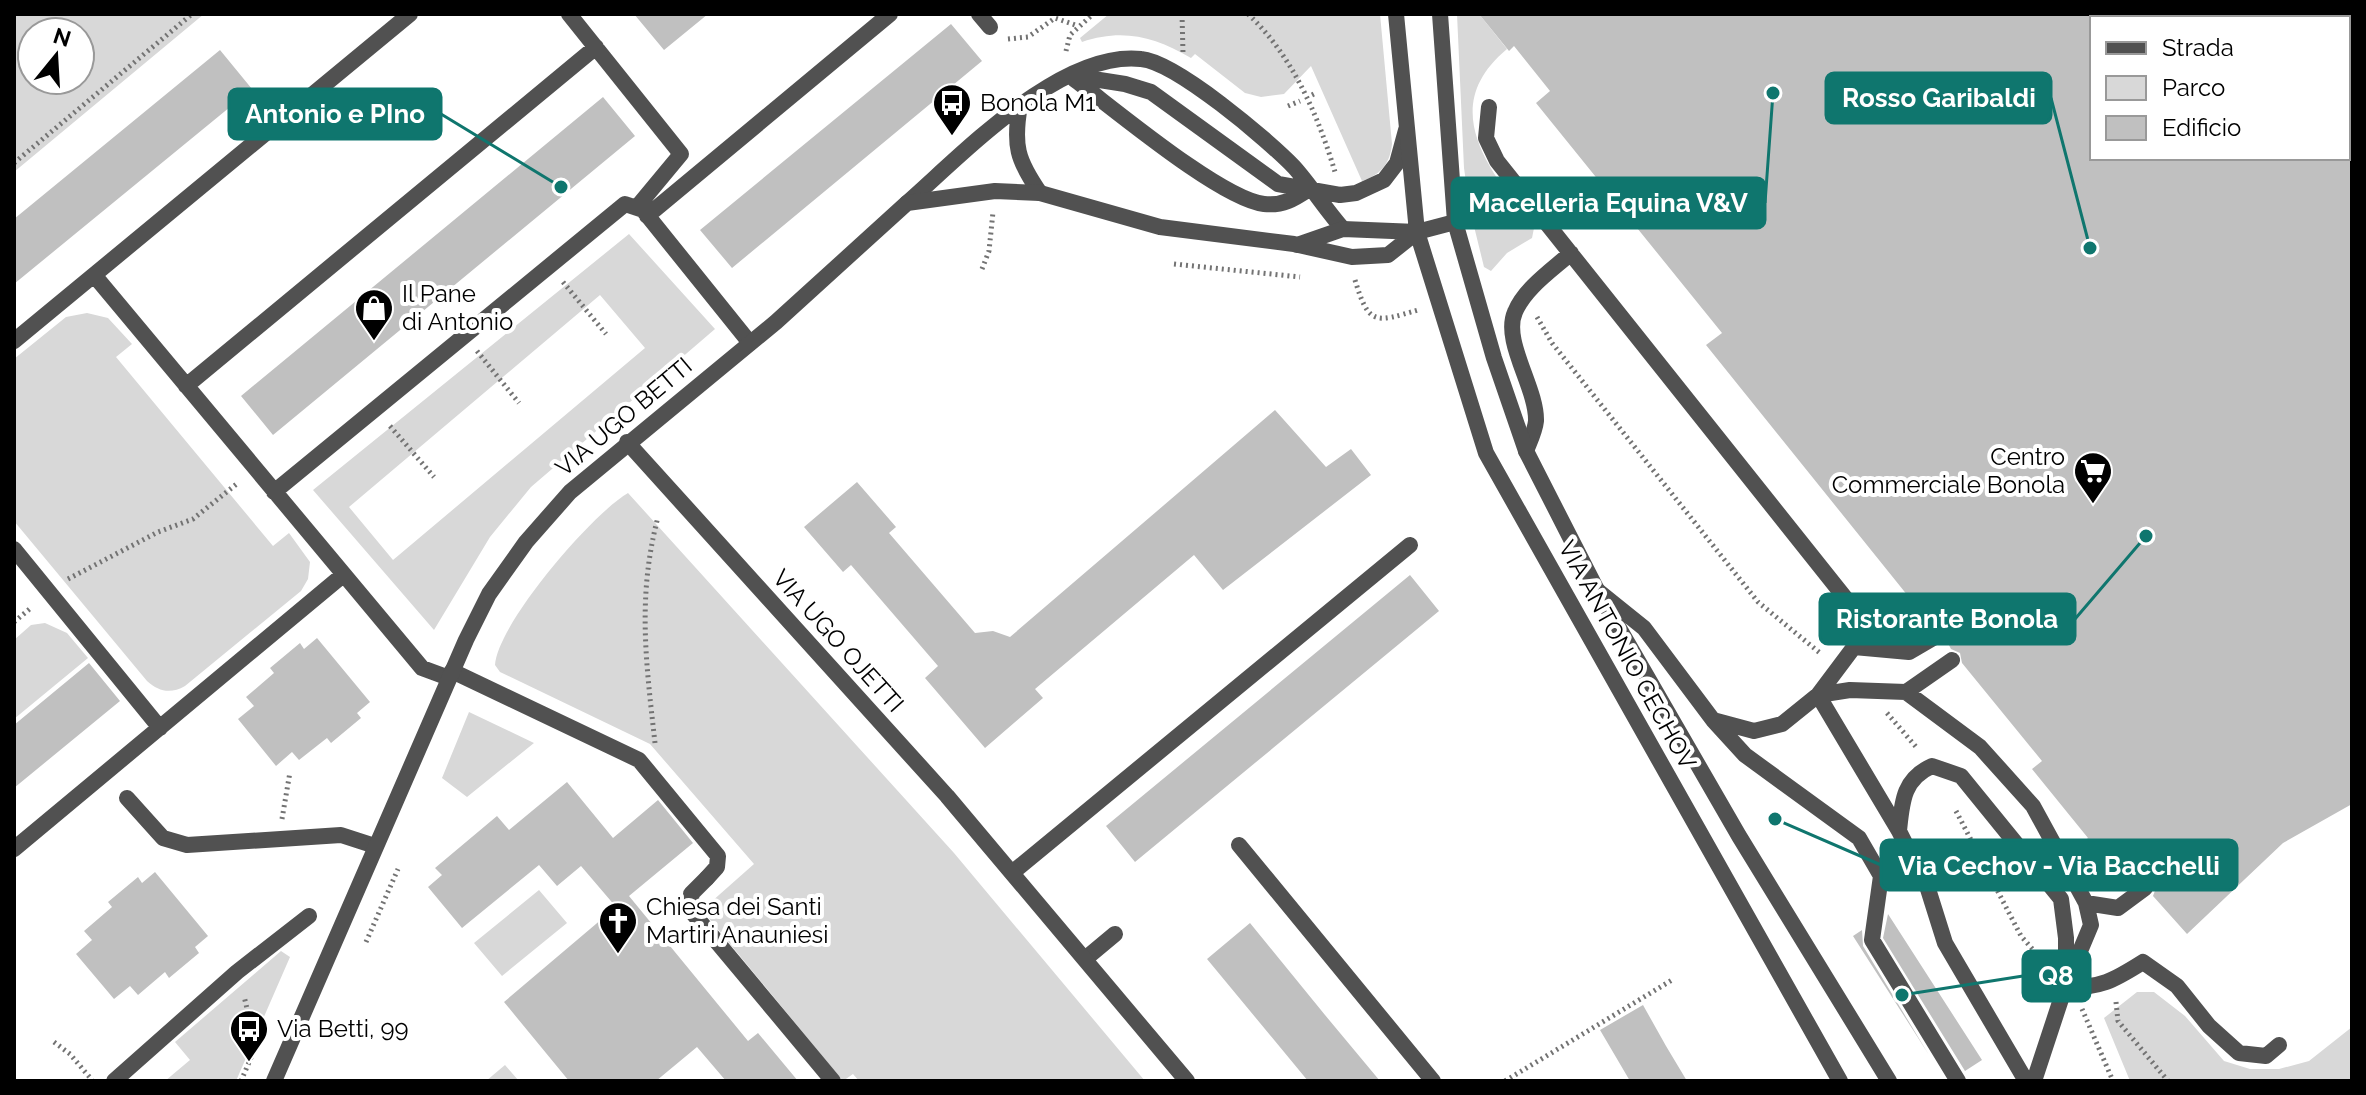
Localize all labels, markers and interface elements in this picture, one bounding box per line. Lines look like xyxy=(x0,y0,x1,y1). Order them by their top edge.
north arrow xyxy=(16,16,96,96)
legend xyxy=(2090,16,2350,160)
text: N xyxy=(50,22,74,52)
text: Strada xyxy=(2162,33,2234,62)
callout: Rosso Garibaldi xyxy=(1826,73,2051,123)
text: Parco xyxy=(2162,73,2225,102)
bus stop icon: Bonola M1 xyxy=(931,82,973,137)
text: Rosso Garibaldi xyxy=(1842,83,2036,113)
place label: Bonola M1 xyxy=(980,88,1096,117)
callout: Antonio e PIno xyxy=(229,89,441,139)
text: Antonio e PIno xyxy=(245,99,425,129)
text: Edificio xyxy=(2162,113,2241,142)
callout: Macelleria Equina V&V xyxy=(1452,178,1765,228)
text: Macelleria Equina V&V xyxy=(1468,188,1748,218)
place label: Il Pane di Antonio xyxy=(402,279,513,336)
shop icon: Il Pane di Antonio xyxy=(353,287,395,342)
street label: VIA UGO BETTI xyxy=(550,351,698,482)
place label: Centro Commerciale Bonola xyxy=(1832,442,2065,499)
supermarket icon: Centro Commerciale Bonola xyxy=(2072,450,2114,505)
street label: VIA ANTONIO CECHOV xyxy=(1552,535,1702,774)
street label: VIA UGO OJETTI xyxy=(767,563,910,718)
callout: Ristorante Bonola xyxy=(1820,594,2075,644)
text: Ristorante Bonola xyxy=(1836,604,2058,634)
callout: Via Cechov - Via Bacchelli xyxy=(1881,840,2237,890)
text: Via Cechov - Via Bacchelli xyxy=(1898,851,2220,881)
place label: Chiesa dei Santi Martiri Anauniesi xyxy=(646,892,828,949)
church icon: Chiesa dei Santi Martiri Anauniesi xyxy=(597,900,639,955)
callout: Q8 xyxy=(2023,951,2090,1001)
text: Q8 xyxy=(2038,961,2074,991)
bus stop icon: Via Betti, 99 xyxy=(228,1008,270,1063)
place label: Via Betti, 99 xyxy=(277,1014,409,1043)

